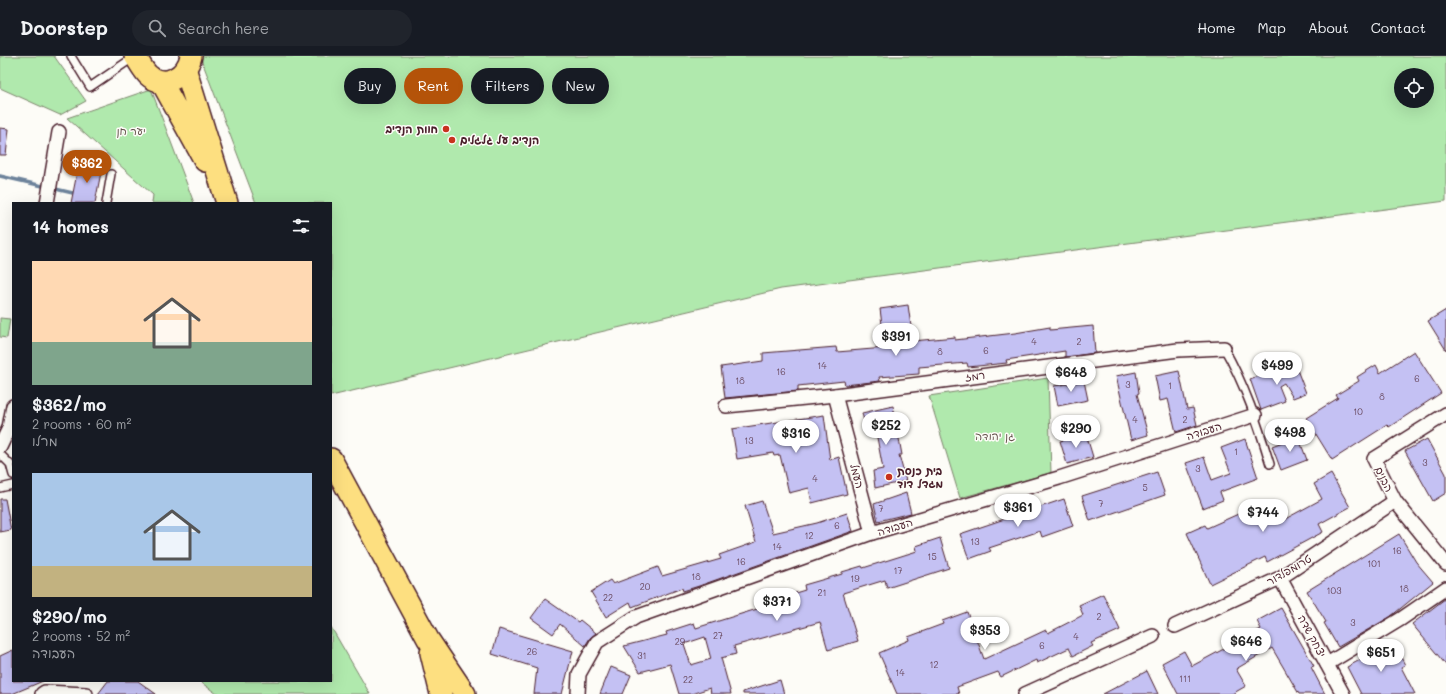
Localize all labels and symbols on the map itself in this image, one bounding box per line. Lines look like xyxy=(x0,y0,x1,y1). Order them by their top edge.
place label: חוות הנדיב xyxy=(384,121,438,136)
park label: יער חן xyxy=(116,123,146,138)
marker: חוות הנדיב xyxy=(441,124,451,134)
place label: הנדיב על גלגלים xyxy=(460,132,539,147)
marker: הנדיב על גלגלים xyxy=(447,135,457,145)
pin: $362 xyxy=(63,150,111,184)
pin: $391 xyxy=(872,323,920,357)
house number: 4 xyxy=(1031,336,1037,347)
house number: 2 xyxy=(1076,336,1082,347)
house number: 6 xyxy=(983,345,989,356)
house number: 8 xyxy=(937,346,943,357)
pin: $499 xyxy=(1253,352,1301,386)
pin: $648 xyxy=(1047,359,1095,393)
house number: 14 xyxy=(817,360,827,371)
house number: 16 xyxy=(776,366,786,377)
street label: רמז xyxy=(964,367,986,384)
house number: 6 xyxy=(1414,373,1420,384)
house number: 18 xyxy=(735,375,745,386)
house number: 3 xyxy=(1125,379,1131,390)
house number: 1 xyxy=(1168,380,1172,391)
house number: 8 xyxy=(1379,391,1385,402)
house number: 10 xyxy=(1353,406,1363,417)
pin: $252 xyxy=(862,412,910,446)
house number: 4 xyxy=(1132,414,1138,425)
house number: 2 xyxy=(1182,414,1188,425)
pin: $290 xyxy=(1052,415,1100,449)
street label: העבודה xyxy=(1184,418,1224,443)
pin: $498 xyxy=(1266,419,1314,453)
pin: $316 xyxy=(772,420,820,454)
park label: גן יהודה xyxy=(975,428,1015,443)
house number: 13 xyxy=(744,435,754,446)
house number: 1 xyxy=(1234,446,1238,457)
house number: 3 xyxy=(1422,457,1428,468)
street label: העמל xyxy=(847,462,868,490)
place label: בית כנסת מגדל דוד xyxy=(897,463,943,491)
house number: 3 xyxy=(1195,463,1201,474)
street label: הבנים xyxy=(1372,463,1397,494)
marker: בית כנסת מגדל דוד xyxy=(884,472,894,482)
house number: 4 xyxy=(812,473,818,484)
house number: 5 xyxy=(1142,482,1148,493)
pin: $361 xyxy=(994,494,1042,528)
house number: 7 xyxy=(1098,498,1104,509)
pin: $744 xyxy=(1239,499,1287,533)
house number: 7 xyxy=(878,503,884,514)
street label: העבודה xyxy=(875,514,915,539)
house number: 6 xyxy=(834,520,840,531)
house number: 12 xyxy=(804,530,814,541)
house number: 13 xyxy=(970,536,980,547)
house number: 14 xyxy=(772,541,782,552)
house number: 16 xyxy=(1392,545,1402,556)
street label: טרומפלדור xyxy=(1263,550,1314,588)
house number: 15 xyxy=(927,551,937,562)
house number: 16 xyxy=(736,556,746,567)
house number: 101 xyxy=(1367,558,1381,569)
house number: 17 xyxy=(893,565,903,576)
house number: 18 xyxy=(691,571,701,582)
house number: 19 xyxy=(850,573,860,584)
house number: 20 xyxy=(640,581,651,592)
house number: 18 xyxy=(1399,583,1409,594)
house number: 103 xyxy=(1327,585,1341,596)
house number: 21 xyxy=(817,587,827,598)
pin: $371 xyxy=(753,588,801,622)
house number: 22 xyxy=(603,592,613,603)
house number: 2 xyxy=(1096,611,1102,622)
street label: יצחק שדה xyxy=(1295,612,1330,660)
pin: $353 xyxy=(961,617,1009,651)
house number: 3 xyxy=(1350,617,1356,628)
pin: $646 xyxy=(1222,628,1270,662)
house number: 27 xyxy=(713,630,723,641)
house number: 4 xyxy=(1073,631,1079,642)
house number: 29 xyxy=(675,636,686,647)
pin: $651 xyxy=(1357,639,1405,673)
house number: 6 xyxy=(1039,640,1045,651)
house number: 26 xyxy=(527,646,537,657)
house number: 31 xyxy=(637,650,647,661)
house number: 12 xyxy=(929,659,939,670)
house number: 14 xyxy=(895,667,905,678)
house number: 111 xyxy=(1179,673,1191,684)
house number: 22 xyxy=(683,674,693,685)

